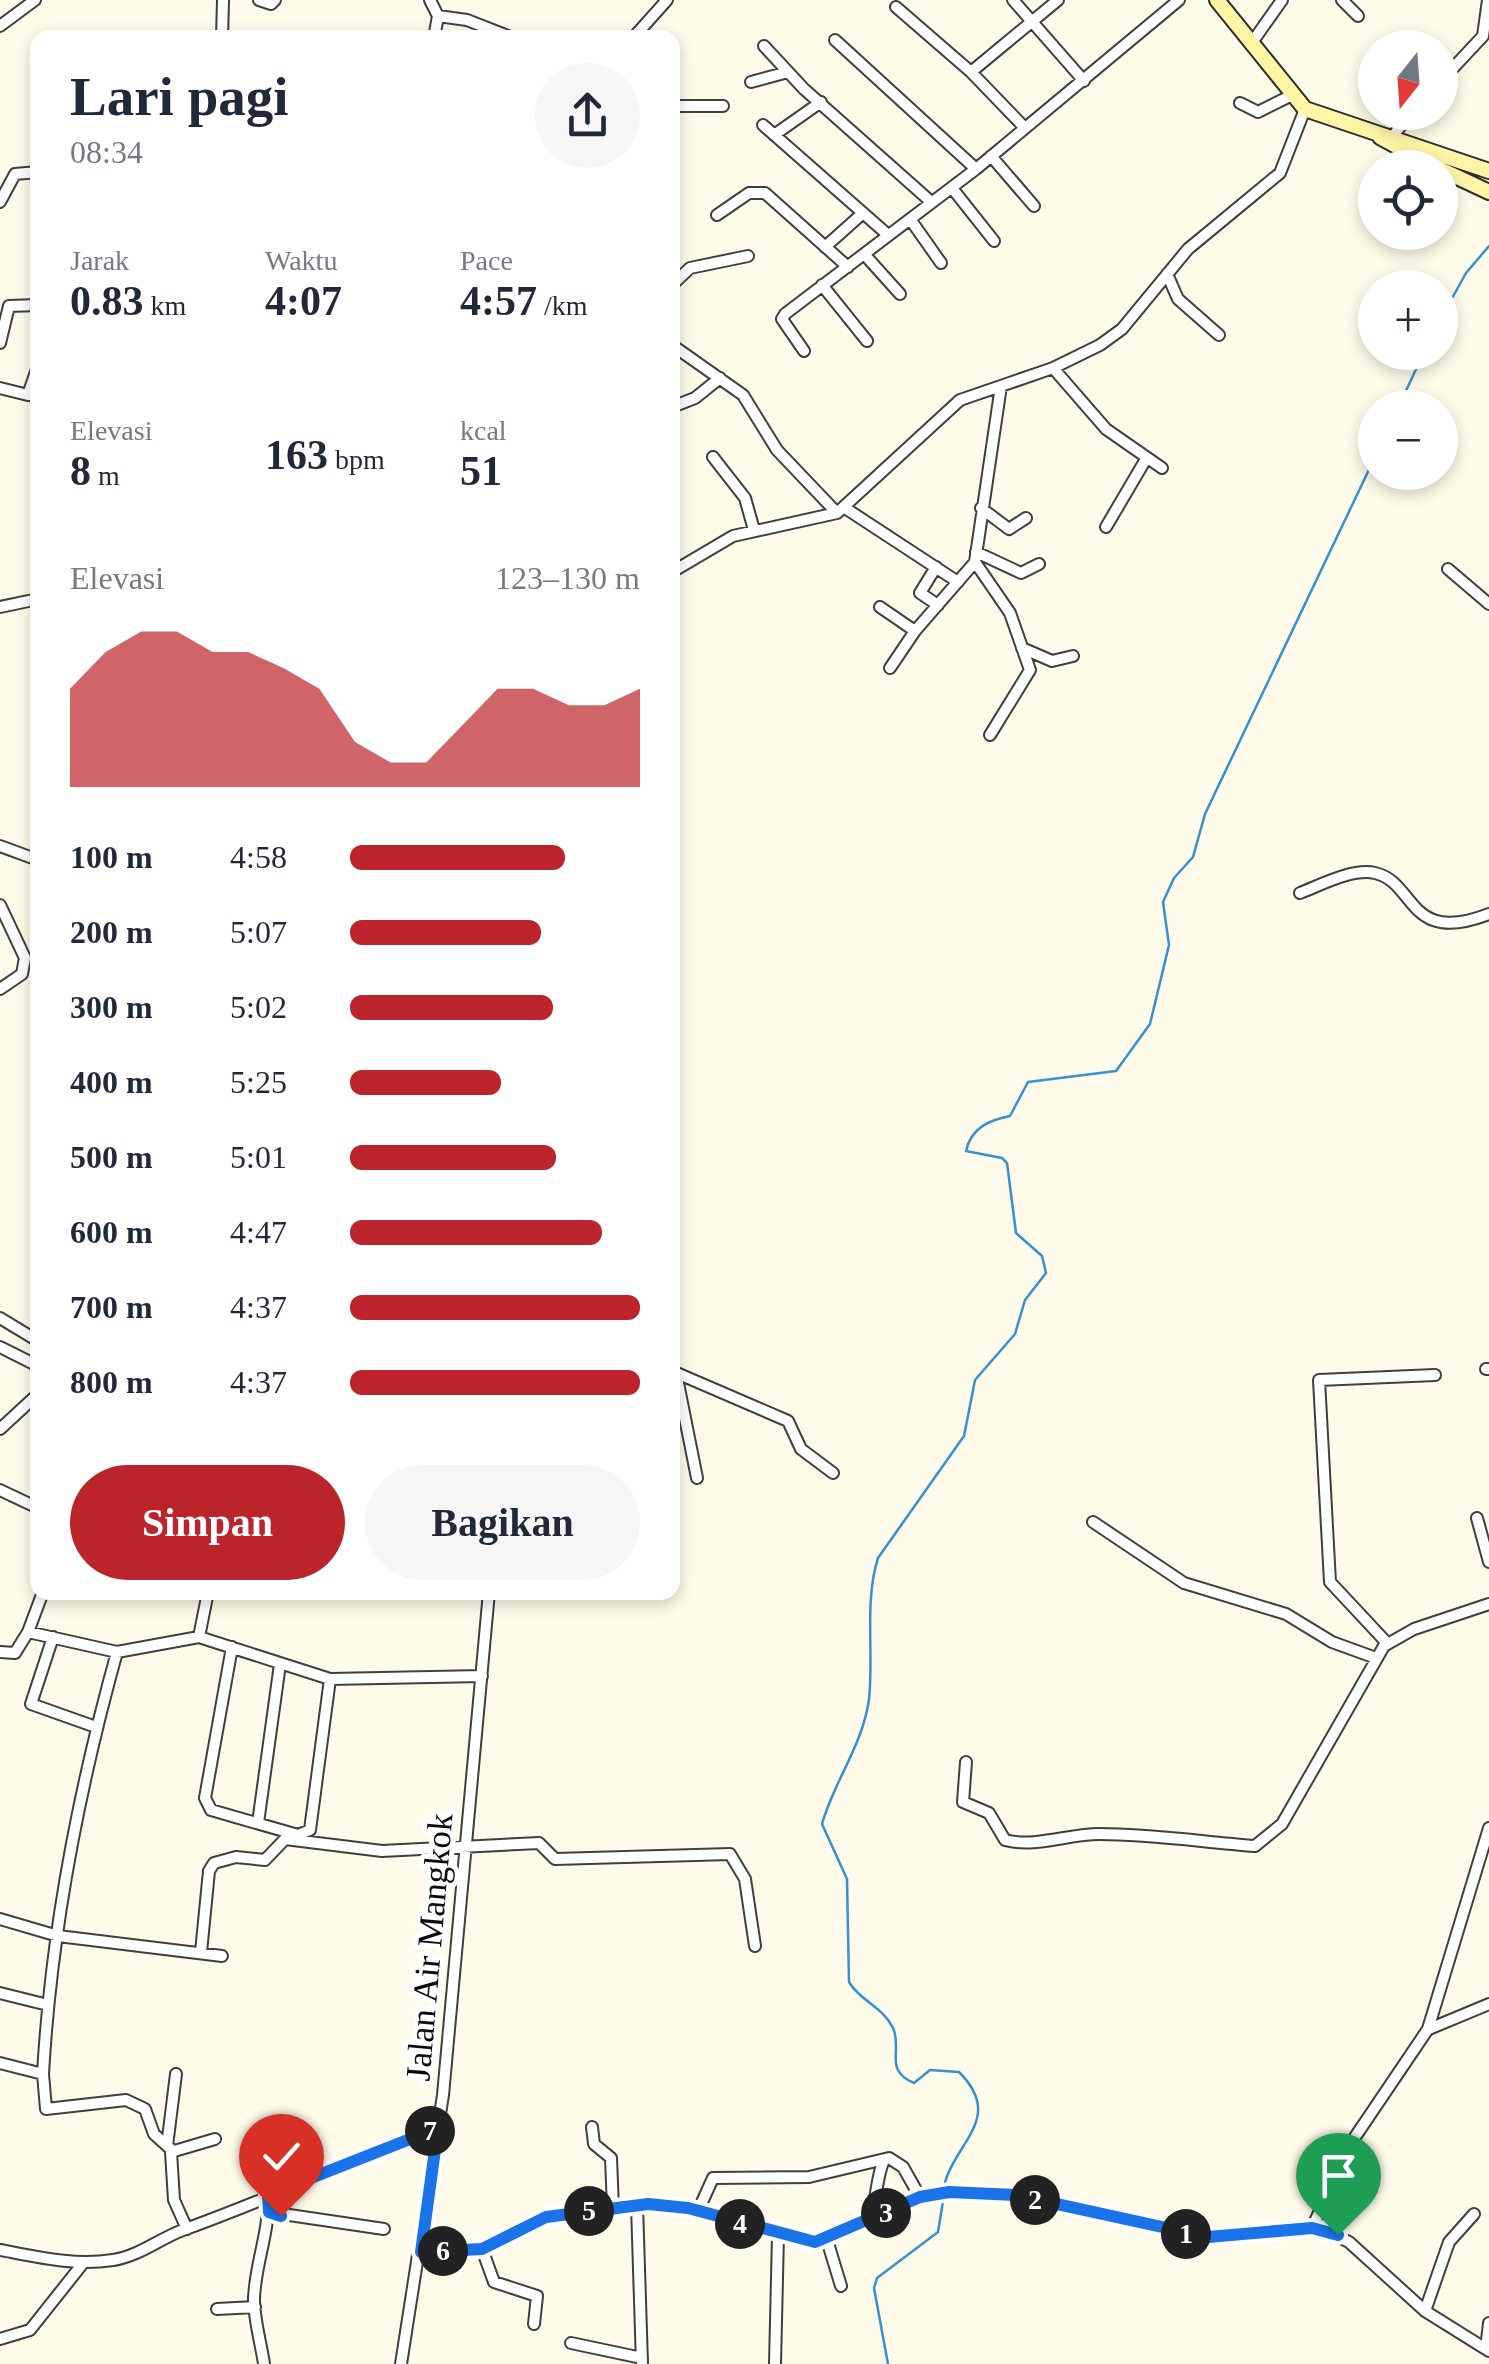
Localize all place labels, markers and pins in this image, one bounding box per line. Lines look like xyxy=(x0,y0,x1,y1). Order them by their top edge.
pin: 7 xyxy=(405,2106,455,2156)
pin xyxy=(239,2114,324,2217)
pin xyxy=(1296,2133,1381,2236)
pin: 2 xyxy=(1010,2175,1060,2225)
pin: 5 xyxy=(564,2186,614,2236)
pin: 3 xyxy=(861,2188,911,2238)
pin: 4 xyxy=(715,2199,765,2249)
pin: 1 xyxy=(1161,2209,1211,2259)
pin: 6 xyxy=(418,2226,468,2276)

